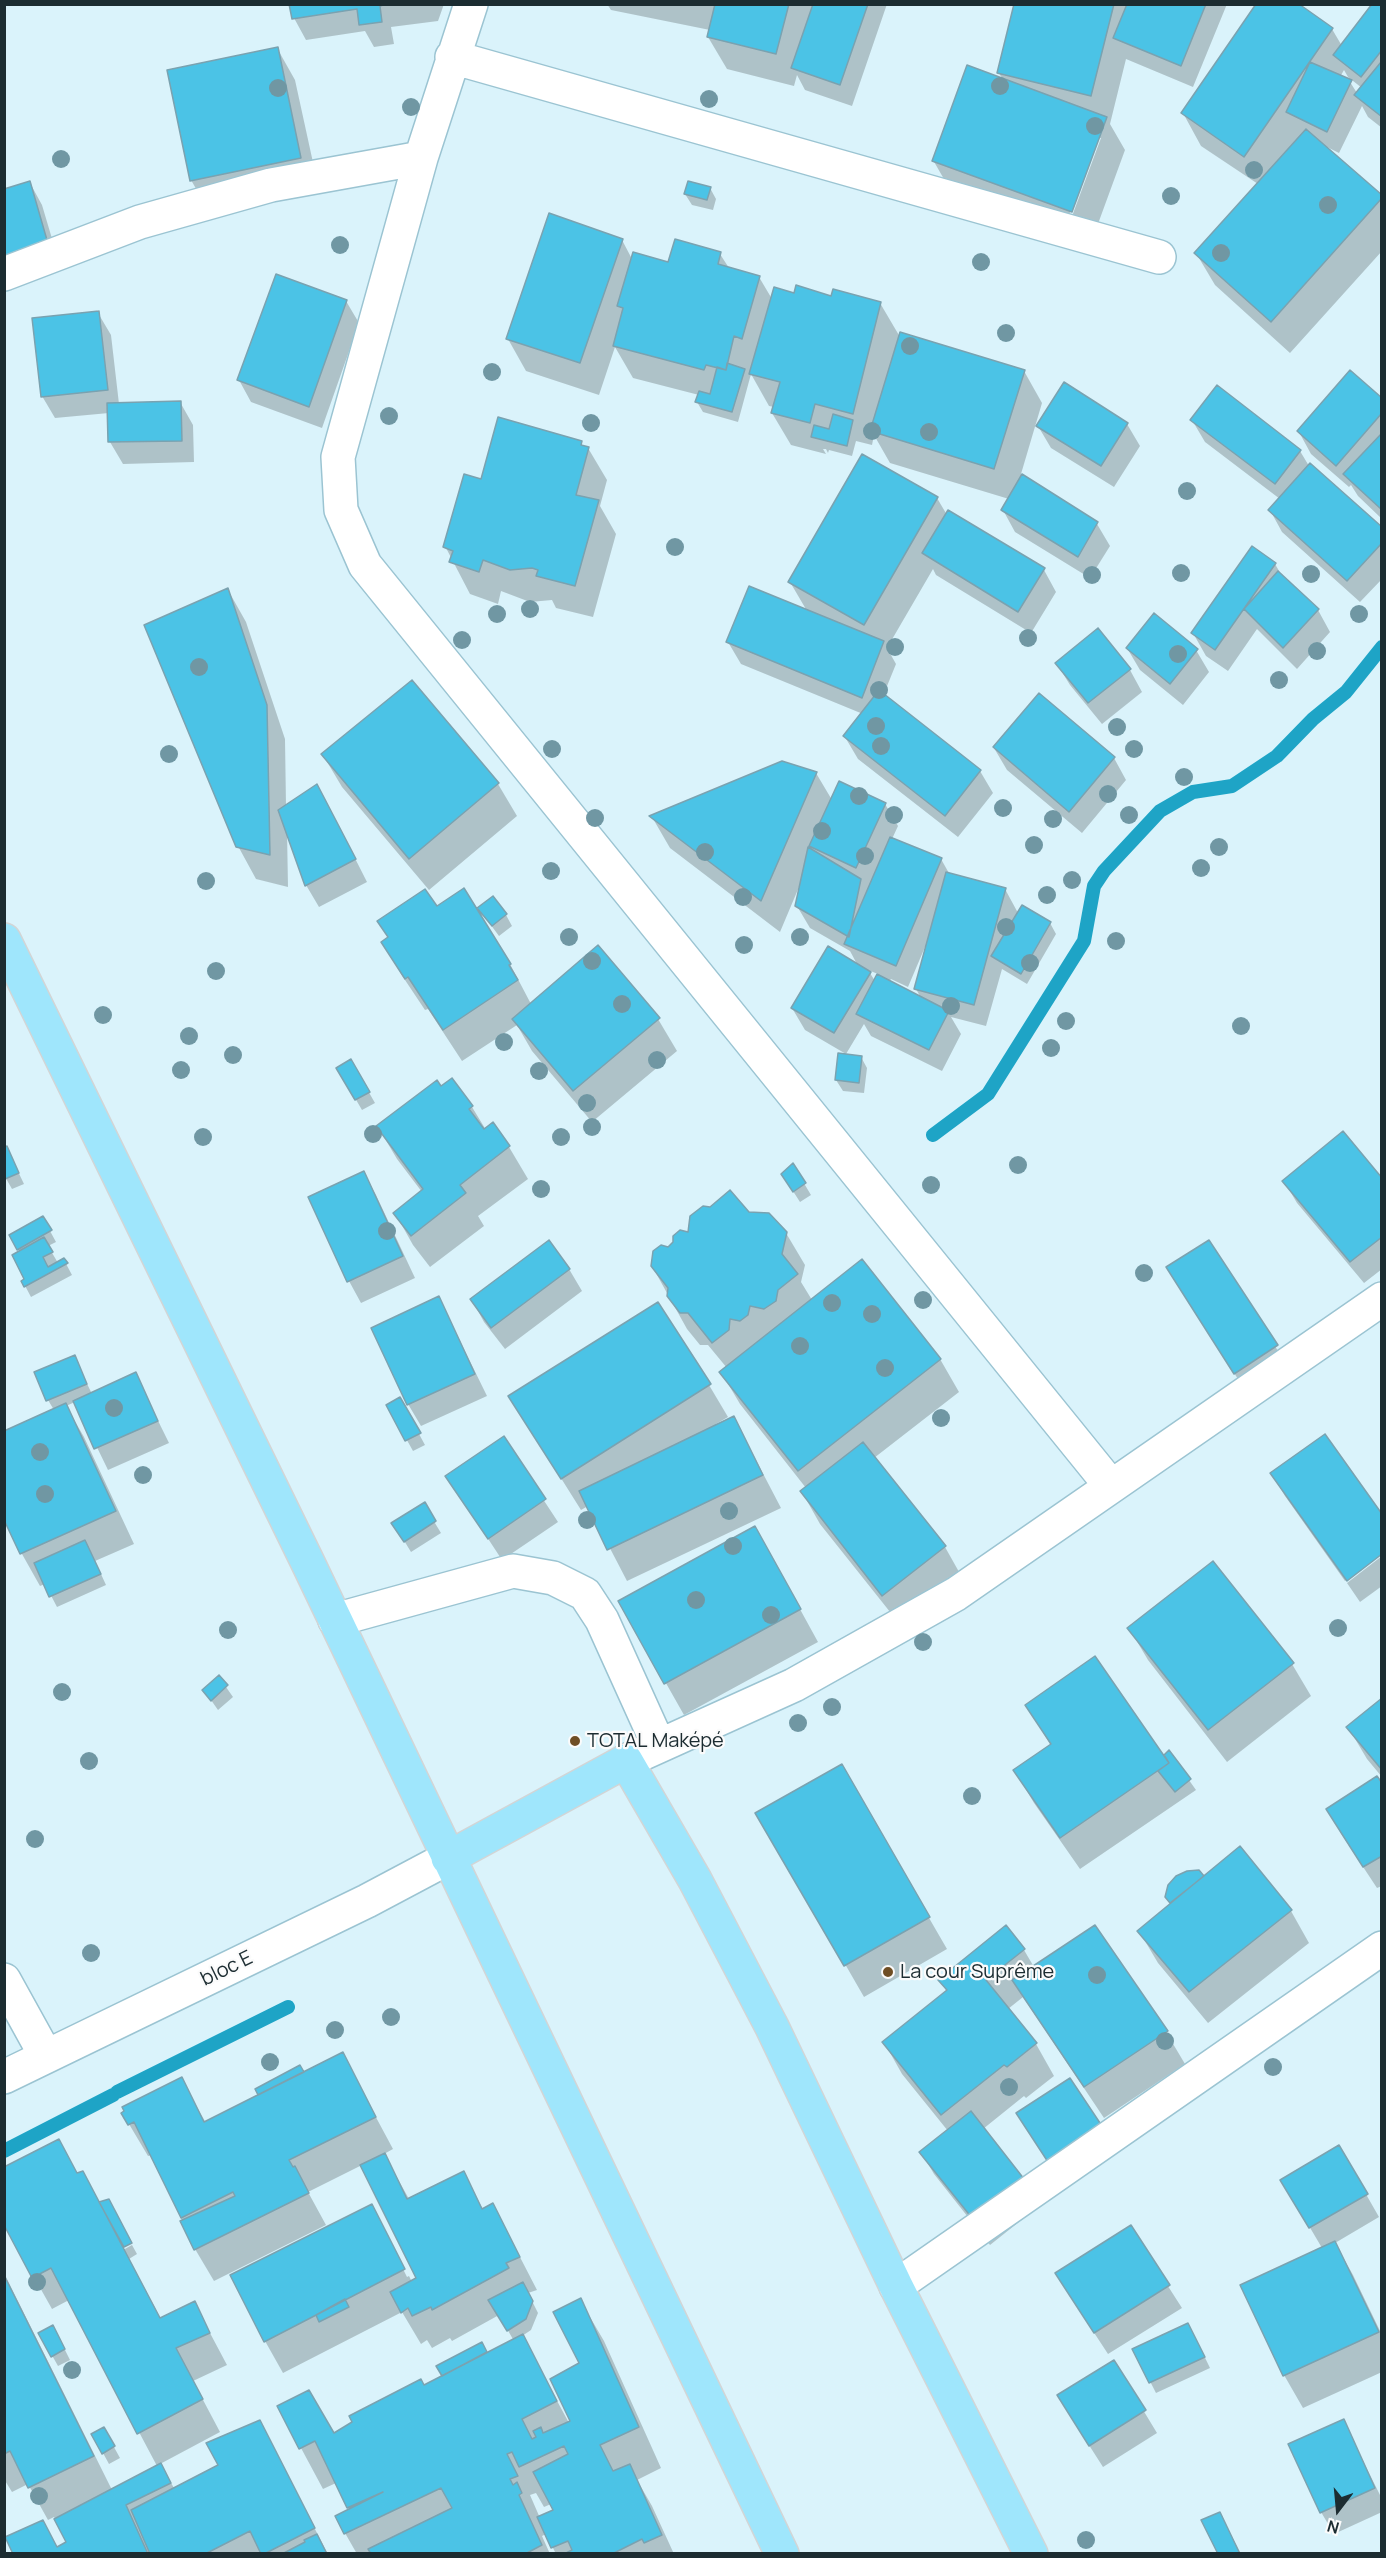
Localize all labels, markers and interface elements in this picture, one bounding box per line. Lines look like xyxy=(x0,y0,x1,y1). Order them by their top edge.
place label: TOTAL Maképé xyxy=(587,1729,724,1753)
marker: TOTAL Maképé xyxy=(568,1734,582,1748)
street label: bloc E xyxy=(197,1946,257,1992)
place label: La cour Suprême xyxy=(900,1960,1054,1984)
marker: La cour Suprême xyxy=(881,1965,895,1979)
north arrow xyxy=(1308,2480,1368,2540)
text: N xyxy=(1324,2515,1342,2539)

